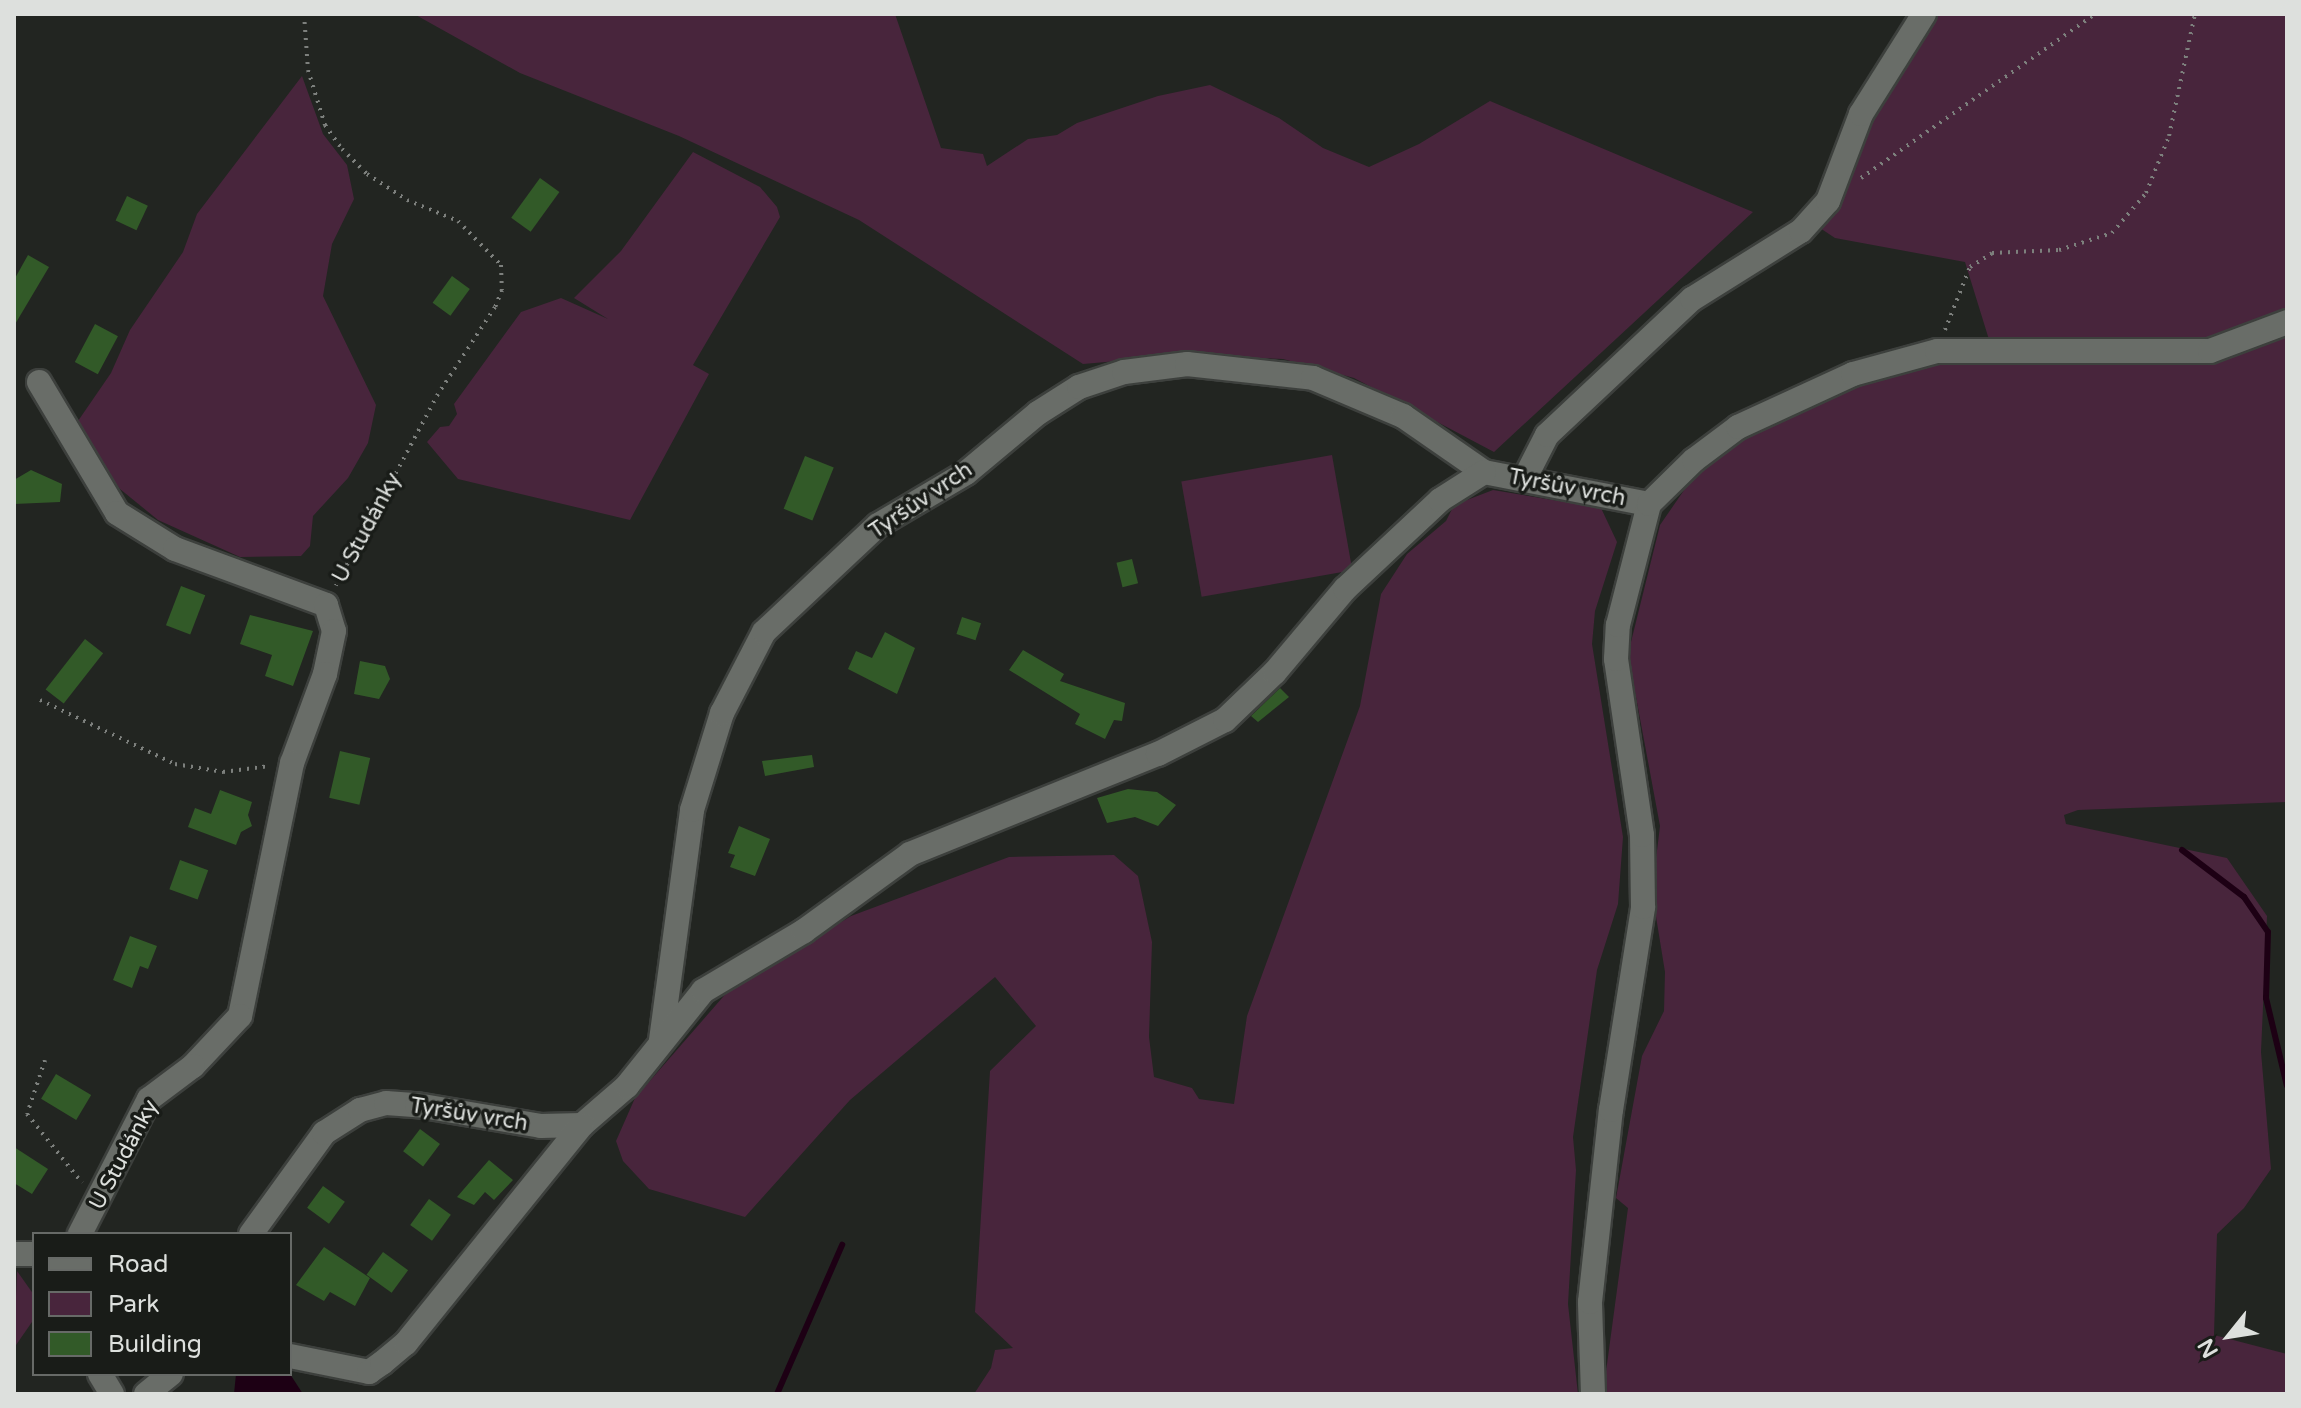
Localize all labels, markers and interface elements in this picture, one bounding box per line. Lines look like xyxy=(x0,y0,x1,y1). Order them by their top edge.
street label: Tyršův vrch xyxy=(865,457,977,545)
street label: Tyršův vrch xyxy=(1506,464,1628,512)
street label: U Studánky xyxy=(327,469,407,587)
street label: Tyršův vrch xyxy=(409,1093,529,1137)
street label: U Studánky xyxy=(84,1096,164,1214)
legend xyxy=(32,1232,292,1376)
text: Road xyxy=(108,1250,168,1279)
text: Park xyxy=(108,1290,159,1319)
north arrow xyxy=(2189,1296,2269,1376)
text: Building xyxy=(108,1330,202,1359)
text: N xyxy=(2193,1334,2224,1362)

